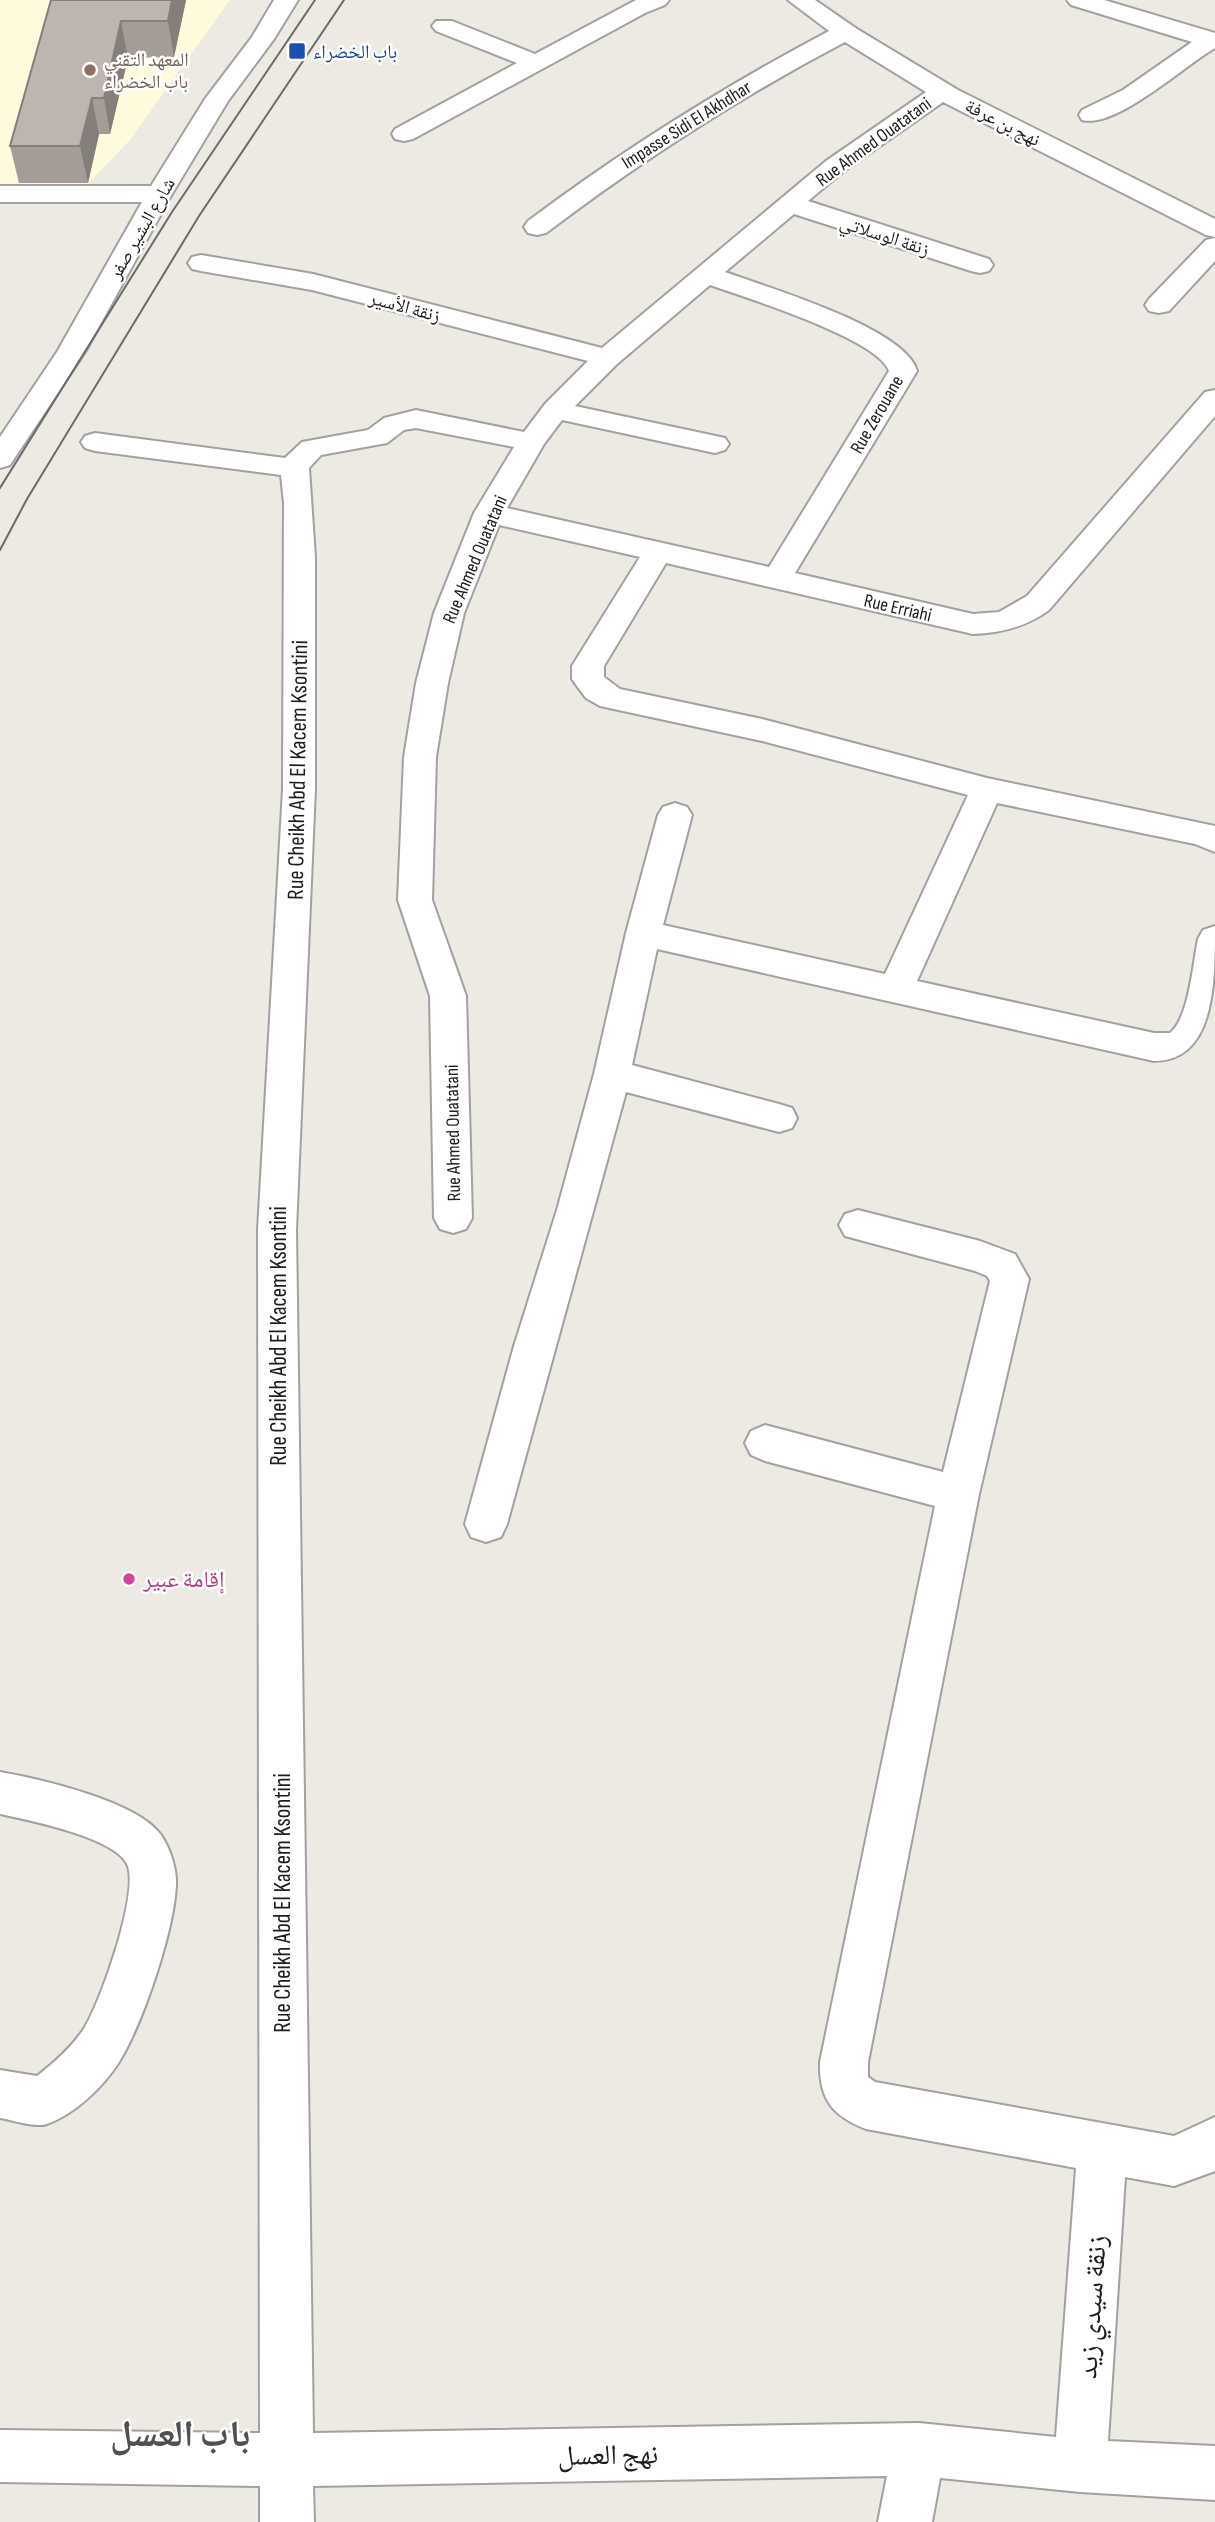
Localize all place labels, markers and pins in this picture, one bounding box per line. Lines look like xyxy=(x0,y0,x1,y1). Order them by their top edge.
marker: باب الخضراء xyxy=(287,41,307,61)
place label: باب الخضراء xyxy=(313,41,397,64)
place label: المعهد التقني باب الخضراء xyxy=(104,49,189,94)
marker: المعهد التقني باب الخضراء xyxy=(82,62,98,78)
place label: إقامة عبير xyxy=(142,1566,224,1594)
marker: إقامة عبير xyxy=(121,1571,137,1587)

